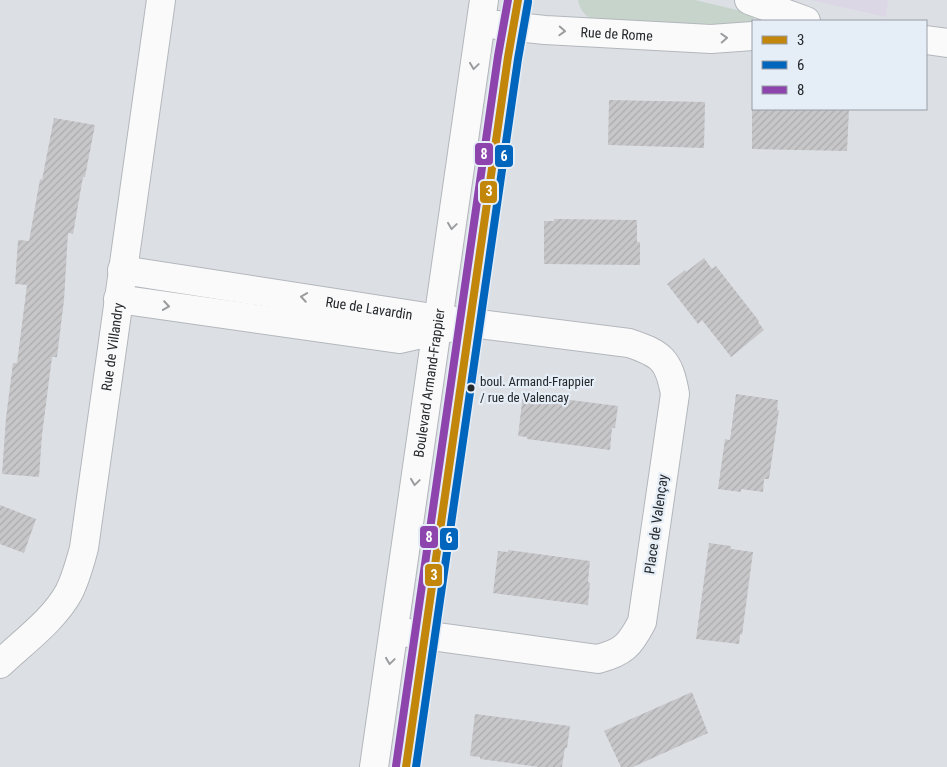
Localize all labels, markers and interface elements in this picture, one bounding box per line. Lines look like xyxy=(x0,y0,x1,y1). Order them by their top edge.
legend xyxy=(752,20,927,110)
street label: Rue de Rome xyxy=(580,24,654,44)
one-way arrow xyxy=(558,26,566,37)
text: 3 xyxy=(797,31,804,49)
one-way arrow xyxy=(721,33,729,44)
text: 6 xyxy=(797,56,804,74)
one-way arrow xyxy=(470,61,480,70)
text: 8 xyxy=(797,81,804,99)
line badge: 8 xyxy=(474,142,494,166)
line badge: 6 xyxy=(494,144,514,168)
text: 8 xyxy=(480,146,488,162)
text: 6 xyxy=(500,148,508,164)
line badge: 3 xyxy=(479,180,498,204)
text: 3 xyxy=(485,183,493,199)
one-way arrow xyxy=(447,223,458,231)
one-way arrow xyxy=(299,293,308,303)
street label: Rue de Lavardin xyxy=(324,294,414,323)
one-way arrow xyxy=(162,300,170,310)
street label: Rue de Villandry xyxy=(98,301,126,392)
street label: Boulevard Armand-Frappier xyxy=(411,308,448,458)
place label: boul. Armand-Frappier / rue de Valencay xyxy=(480,374,594,405)
marker: boul. Armand-Frappier / rue de Valencay xyxy=(466,383,476,393)
street label: Place de Valençay xyxy=(641,473,671,575)
one-way arrow xyxy=(410,479,421,487)
line badge: 8 xyxy=(419,525,439,549)
line badge: 6 xyxy=(439,527,459,551)
text: 8 xyxy=(425,529,433,545)
text: 6 xyxy=(445,530,453,546)
line badge: 3 xyxy=(424,563,443,587)
text: 3 xyxy=(430,567,438,583)
one-way arrow xyxy=(385,656,395,665)

